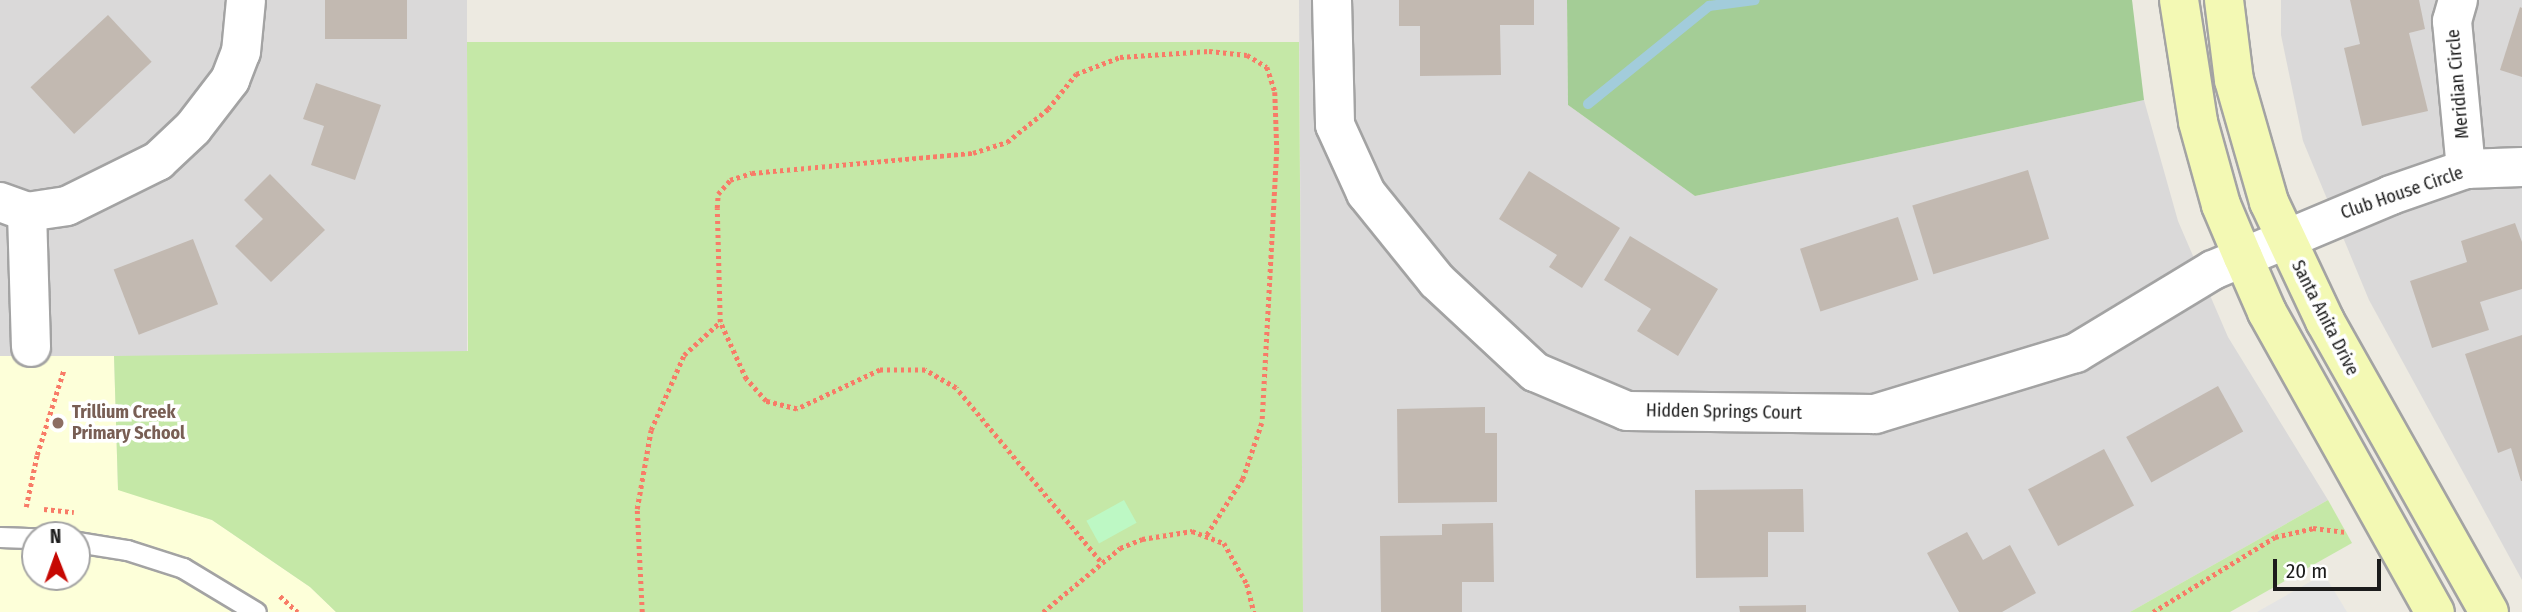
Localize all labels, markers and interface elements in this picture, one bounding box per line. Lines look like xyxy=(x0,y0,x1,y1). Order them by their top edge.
street label: Meridian Circle xyxy=(2442,28,2474,140)
street label: Club House Circle xyxy=(2338,162,2466,224)
street label: Santa Anita Drive xyxy=(2287,257,2363,379)
street label: Hidden Springs Court xyxy=(1646,400,1802,424)
place label: Trillium Creek Primary School xyxy=(72,402,185,444)
marker: Trillium Creek Primary School xyxy=(50,415,66,431)
north arrow xyxy=(21,521,91,591)
text: N xyxy=(50,525,62,548)
scale bar xyxy=(2277,546,2386,590)
text: 20 m xyxy=(2286,558,2327,584)

